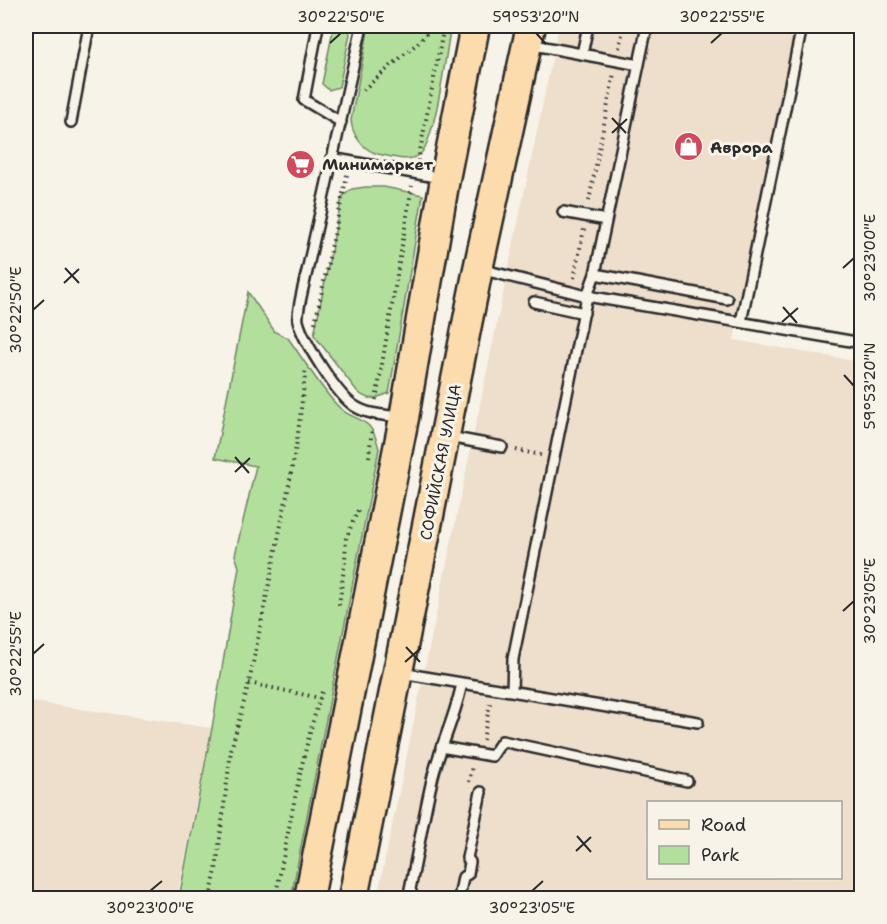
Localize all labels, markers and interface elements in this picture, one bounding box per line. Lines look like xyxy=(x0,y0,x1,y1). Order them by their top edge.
text: 30°22'50"E xyxy=(297,7,385,27)
text: 59°53'20"N xyxy=(493,7,579,27)
text: 30°22'55"E xyxy=(679,7,765,27)
shop icon: Аврора xyxy=(673,131,705,163)
place label: Аврора xyxy=(710,137,773,158)
supermarket icon: Минимаркет xyxy=(285,148,317,180)
place label: Минимаркет xyxy=(322,154,433,175)
text: 30°23'00"E xyxy=(860,214,880,302)
text: 30°22'50"E xyxy=(6,266,26,354)
text: 59°53'20"N xyxy=(860,343,880,429)
street label: СОФИЙСКАЯ УЛИЦА xyxy=(415,382,466,542)
text: 30°23'05"E xyxy=(860,558,880,644)
text: 30°22'55"E xyxy=(6,611,26,697)
legend xyxy=(647,801,842,879)
text: Road xyxy=(701,813,746,837)
text: Park xyxy=(701,843,740,867)
text: 30°23'00"E xyxy=(106,898,194,918)
text: 30°23'05"E xyxy=(489,898,575,918)

